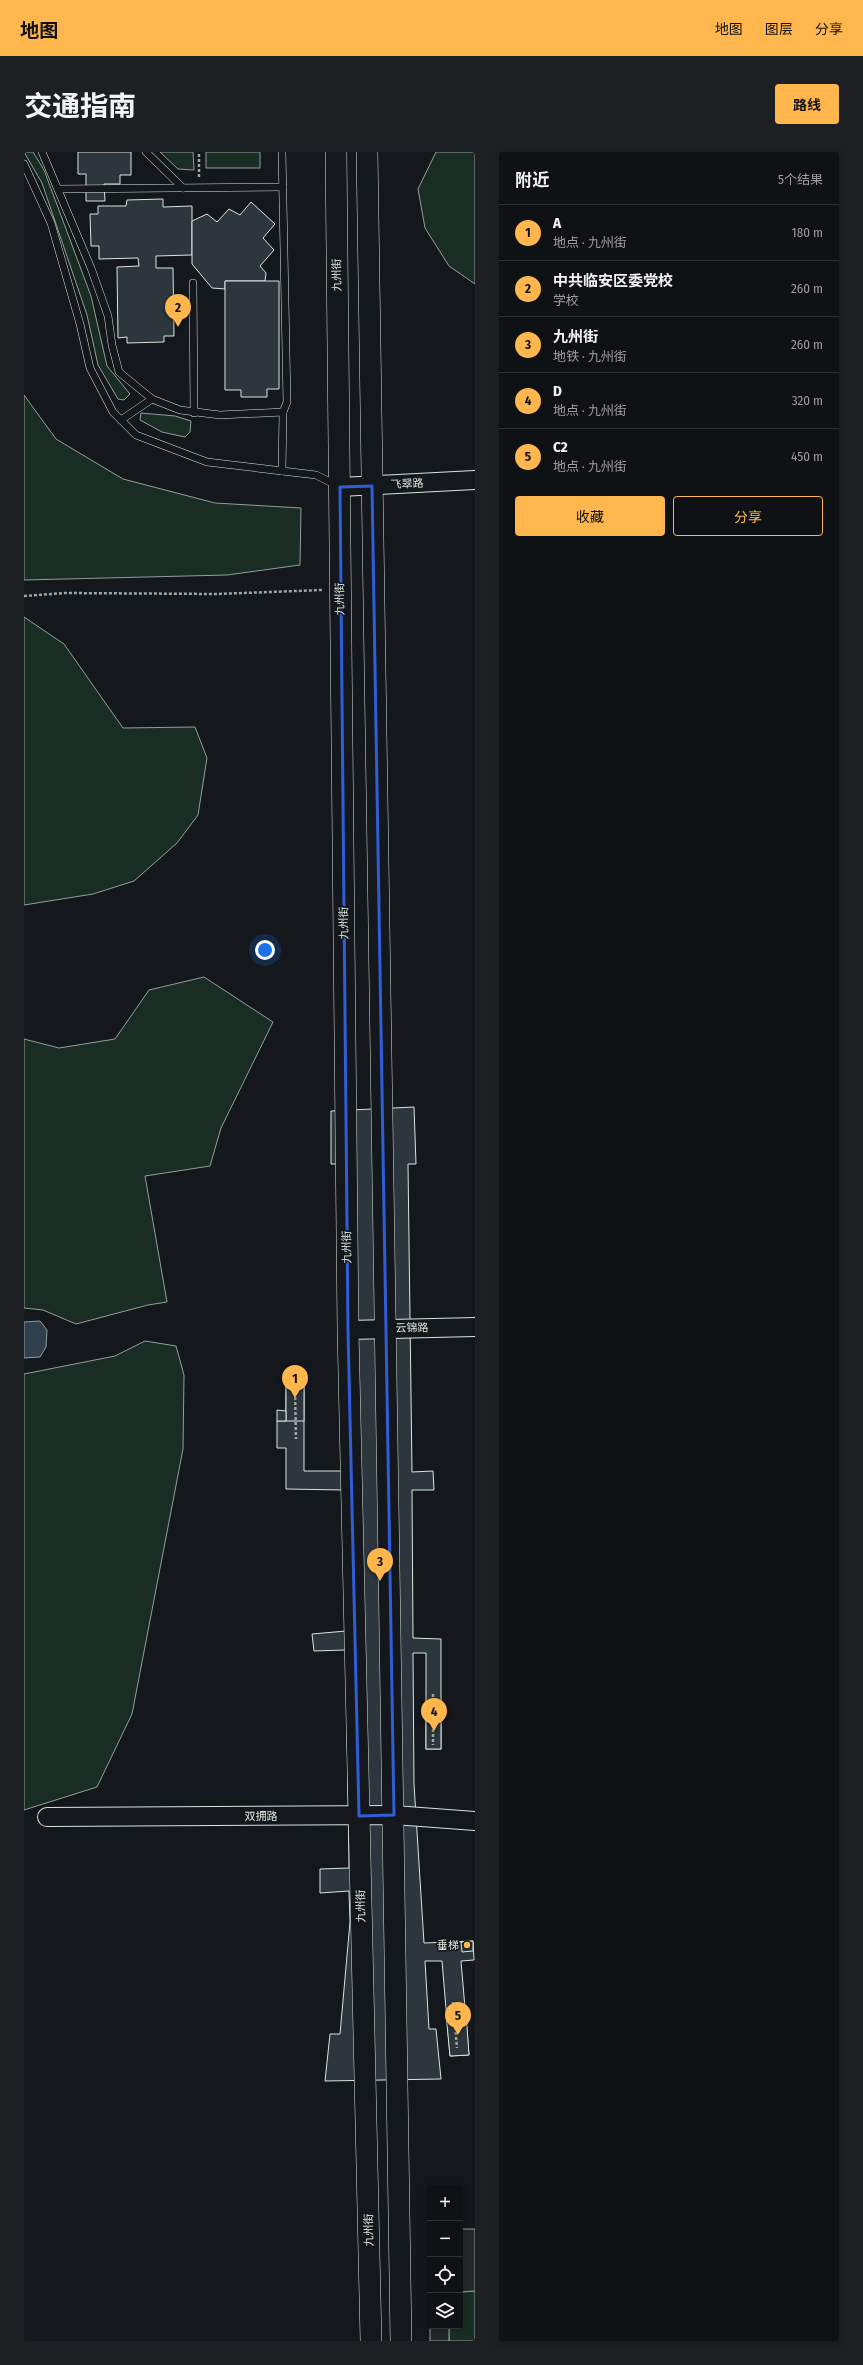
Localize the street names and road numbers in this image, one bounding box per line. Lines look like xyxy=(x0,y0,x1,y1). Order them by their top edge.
street label: 九州街 xyxy=(330,258,344,292)
street label: 飞翠路 xyxy=(390,477,424,491)
street label: 九州街 xyxy=(333,582,347,616)
street label: 九州街 xyxy=(337,906,351,940)
street label: 九州街 xyxy=(340,1230,354,1264)
street label: 云锦路 xyxy=(395,1321,429,1335)
street label: 双拥路 xyxy=(245,1810,278,1823)
street label: 九州街 xyxy=(354,1889,368,1923)
street label: 九州街 xyxy=(362,2213,376,2247)

